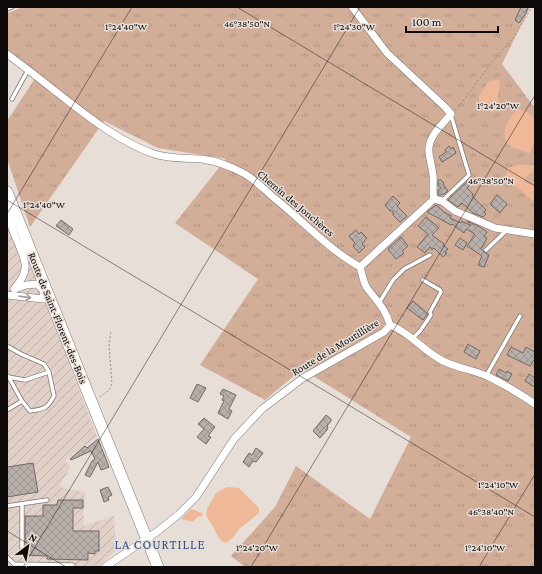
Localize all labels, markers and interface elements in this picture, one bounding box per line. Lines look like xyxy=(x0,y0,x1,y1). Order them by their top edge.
scale bar xyxy=(406,8,498,34)
text: 100 m xyxy=(412,15,442,29)
text: 46°38'50"N xyxy=(224,18,271,29)
text: 1°24'40"W xyxy=(105,21,148,32)
text: 1°24'30"W xyxy=(333,21,376,32)
text: 1°24'20"W xyxy=(477,100,520,111)
street label: Chemin des Jonchères xyxy=(254,167,337,239)
text: 46°38'50"N xyxy=(468,175,515,186)
text: 1°24'40"W xyxy=(23,199,66,210)
street label: Route de Saint-Florent-des-Bois xyxy=(26,251,90,385)
one-way arrow xyxy=(18,293,31,301)
street label: Route de la Moutillière xyxy=(289,316,381,378)
text: 1°24'10"W xyxy=(478,479,519,490)
text: 46°38'40"N xyxy=(468,506,515,517)
north arrow xyxy=(8,526,48,566)
text: N xyxy=(27,530,40,545)
district label: LA COURTILLE xyxy=(115,537,206,552)
text: 1°24'20"W xyxy=(236,542,279,553)
text: 1°24'10"W xyxy=(465,542,506,553)

